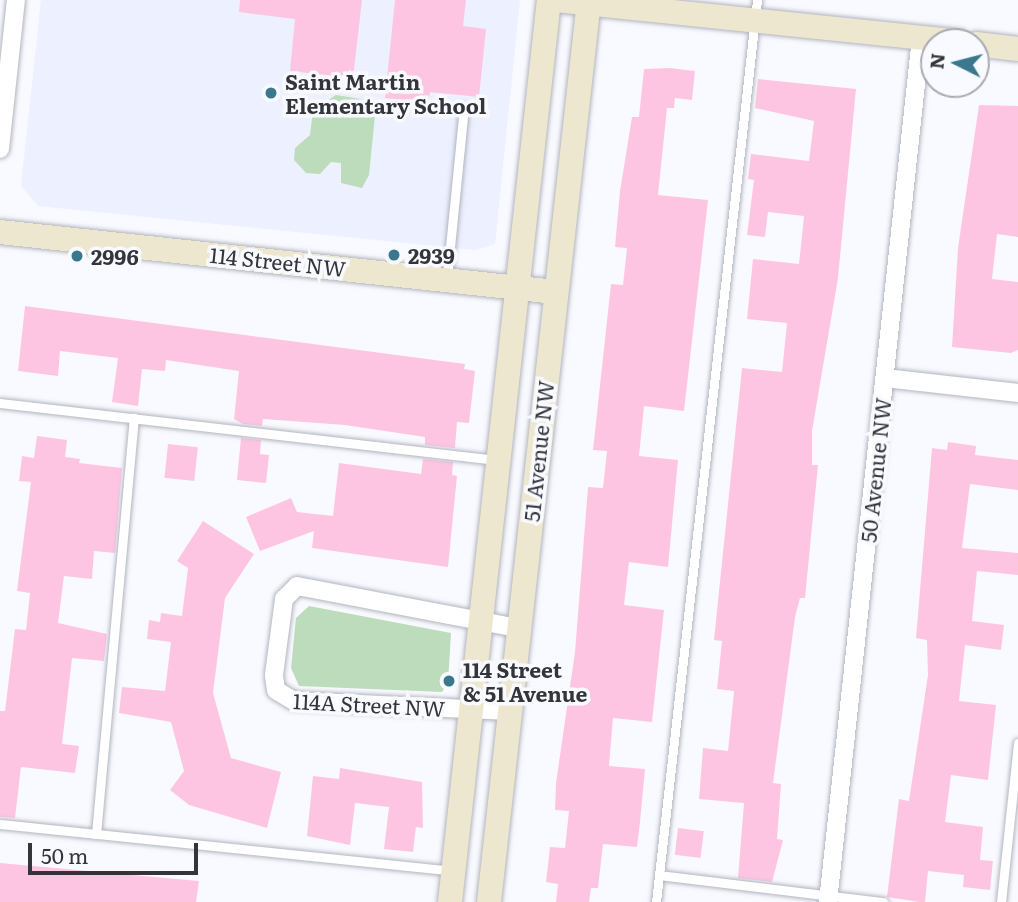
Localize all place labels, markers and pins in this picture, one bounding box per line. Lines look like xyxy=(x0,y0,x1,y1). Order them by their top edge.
place label: Saint Martin Elementary School xyxy=(285,68,486,118)
marker: Saint Martin Elementary School xyxy=(263,85,279,101)
place label: 2939 xyxy=(408,242,455,268)
place label: 2996 xyxy=(91,243,139,269)
marker: 2939 xyxy=(386,247,402,263)
marker: 2996 xyxy=(69,248,85,264)
place label: 114 Street & 51 Avenue xyxy=(463,656,587,706)
marker: 114 Street & 51 Avenue xyxy=(441,673,457,689)

